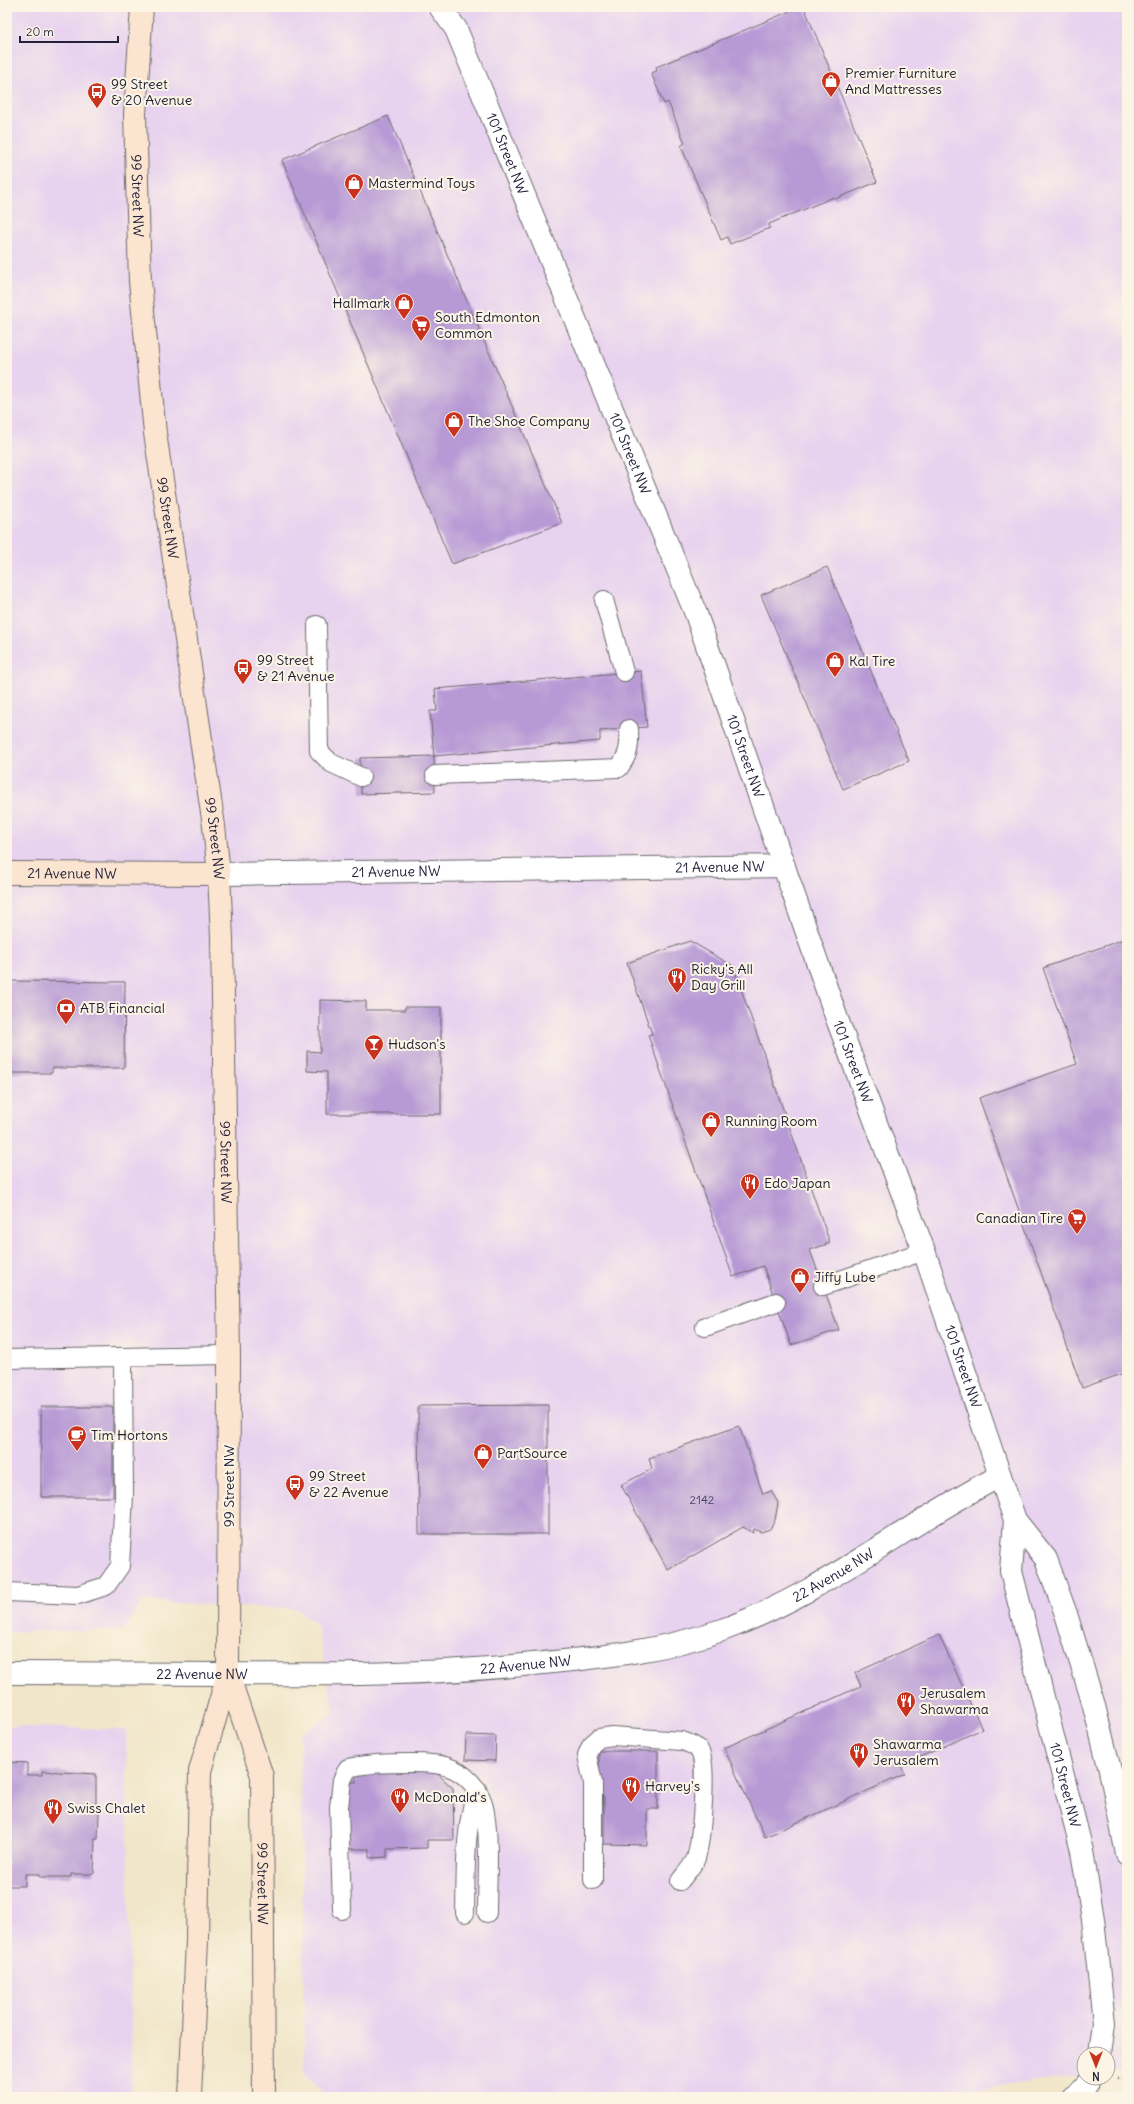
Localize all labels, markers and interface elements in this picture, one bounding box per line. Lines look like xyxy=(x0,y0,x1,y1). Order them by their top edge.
scale bar xyxy=(20,18,118,44)
text: 20 m xyxy=(26,24,54,39)
place label: Premier Furniture And Mattresses xyxy=(845,64,957,98)
shop icon: Premier Furniture And Mattresses xyxy=(820,70,842,98)
place label: 99 Street & 20 Avenue xyxy=(111,75,192,109)
bus stop icon: 99 Street & 20 Avenue xyxy=(86,81,108,109)
street label: 101 Street NW xyxy=(482,110,532,198)
street label: 99 Street NW xyxy=(127,154,148,238)
shop icon: Mastermind Toys xyxy=(343,172,365,200)
place label: Mastermind Toys xyxy=(368,174,475,192)
shop icon: Hallmark xyxy=(393,292,415,320)
place label: Hallmark xyxy=(333,294,390,312)
place label: South Edmonton Common xyxy=(435,308,540,342)
supermarket icon: South Edmonton Common xyxy=(410,314,432,342)
shop icon: The Shoe Company xyxy=(443,410,465,438)
street label: 101 Street NW xyxy=(605,410,655,497)
place label: The Shoe Company xyxy=(468,412,590,430)
street label: 99 Street NW xyxy=(153,476,183,560)
shop icon: Kal Tire xyxy=(824,650,846,678)
place label: 99 Street & 21 Avenue xyxy=(257,651,335,685)
place label: Kal Tire xyxy=(849,652,895,670)
bus stop icon: 99 Street & 21 Avenue xyxy=(232,657,254,685)
street label: 101 Street NW xyxy=(723,712,768,800)
street label: 99 Street NW xyxy=(201,796,229,881)
street label: 21 Avenue NW xyxy=(675,857,765,877)
street label: 21 Avenue NW xyxy=(351,862,441,881)
street label: 21 Avenue NW xyxy=(27,864,117,883)
place label: Ricky's All Day Grill xyxy=(691,960,753,994)
restaurant icon: Ricky's All Day Grill xyxy=(666,966,688,994)
bank icon: ATB Financial xyxy=(55,997,77,1025)
place label: ATB Financial xyxy=(80,999,165,1017)
street label: 101 Street NW xyxy=(829,1018,877,1106)
bar icon: Hudson's xyxy=(363,1033,385,1061)
place label: Hudson's xyxy=(388,1035,446,1053)
shop icon: Running Room xyxy=(700,1110,722,1138)
place label: Running Room xyxy=(725,1112,817,1130)
street label: 99 Street NW xyxy=(216,1121,235,1204)
restaurant icon: Edo Japan xyxy=(739,1172,761,1200)
place label: Edo Japan xyxy=(764,1174,831,1192)
supermarket icon: Canadian Tire xyxy=(1066,1207,1088,1235)
place label: Canadian Tire xyxy=(976,1209,1063,1227)
shop icon: Jiffy Lube xyxy=(789,1266,811,1294)
place label: Jiffy Lube xyxy=(814,1268,876,1286)
street label: 101 Street NW xyxy=(941,1322,986,1411)
cafe icon: Tim Hortons xyxy=(66,1424,88,1452)
place label: Tim Hortons xyxy=(91,1426,168,1444)
shop icon: PartSource xyxy=(472,1442,494,1470)
street label: 99 Street NW xyxy=(220,1444,238,1527)
place label: PartSource xyxy=(497,1444,567,1462)
place label: 99 Street & 22 Avenue xyxy=(309,1467,389,1501)
bus stop icon: 99 Street & 22 Avenue xyxy=(284,1473,306,1501)
house number: 2142 xyxy=(690,1492,715,1507)
street label: 22 Avenue NW xyxy=(789,1544,877,1606)
street label: 22 Avenue NW xyxy=(479,1651,572,1678)
street label: 22 Avenue NW xyxy=(156,1665,248,1683)
place label: Jerusalem Shawarma xyxy=(920,1684,989,1718)
restaurant icon: Jerusalem Shawarma xyxy=(895,1690,917,1718)
place label: Shawarma Jerusalem xyxy=(873,1735,942,1769)
restaurant icon: Shawarma Jerusalem xyxy=(848,1741,870,1769)
street label: 101 Street NW xyxy=(1046,1741,1085,1830)
restaurant icon: Harvey's xyxy=(620,1775,642,1803)
place label: Harvey's xyxy=(645,1777,700,1795)
restaurant icon: McDonald's xyxy=(389,1786,411,1814)
place label: McDonald's xyxy=(414,1788,487,1806)
restaurant icon: Swiss Chalet xyxy=(42,1797,64,1825)
place label: Swiss Chalet xyxy=(67,1799,146,1817)
street label: 99 Street NW xyxy=(253,1842,272,1925)
north arrow xyxy=(1076,2046,1116,2086)
text: N xyxy=(1092,2069,1100,2083)

